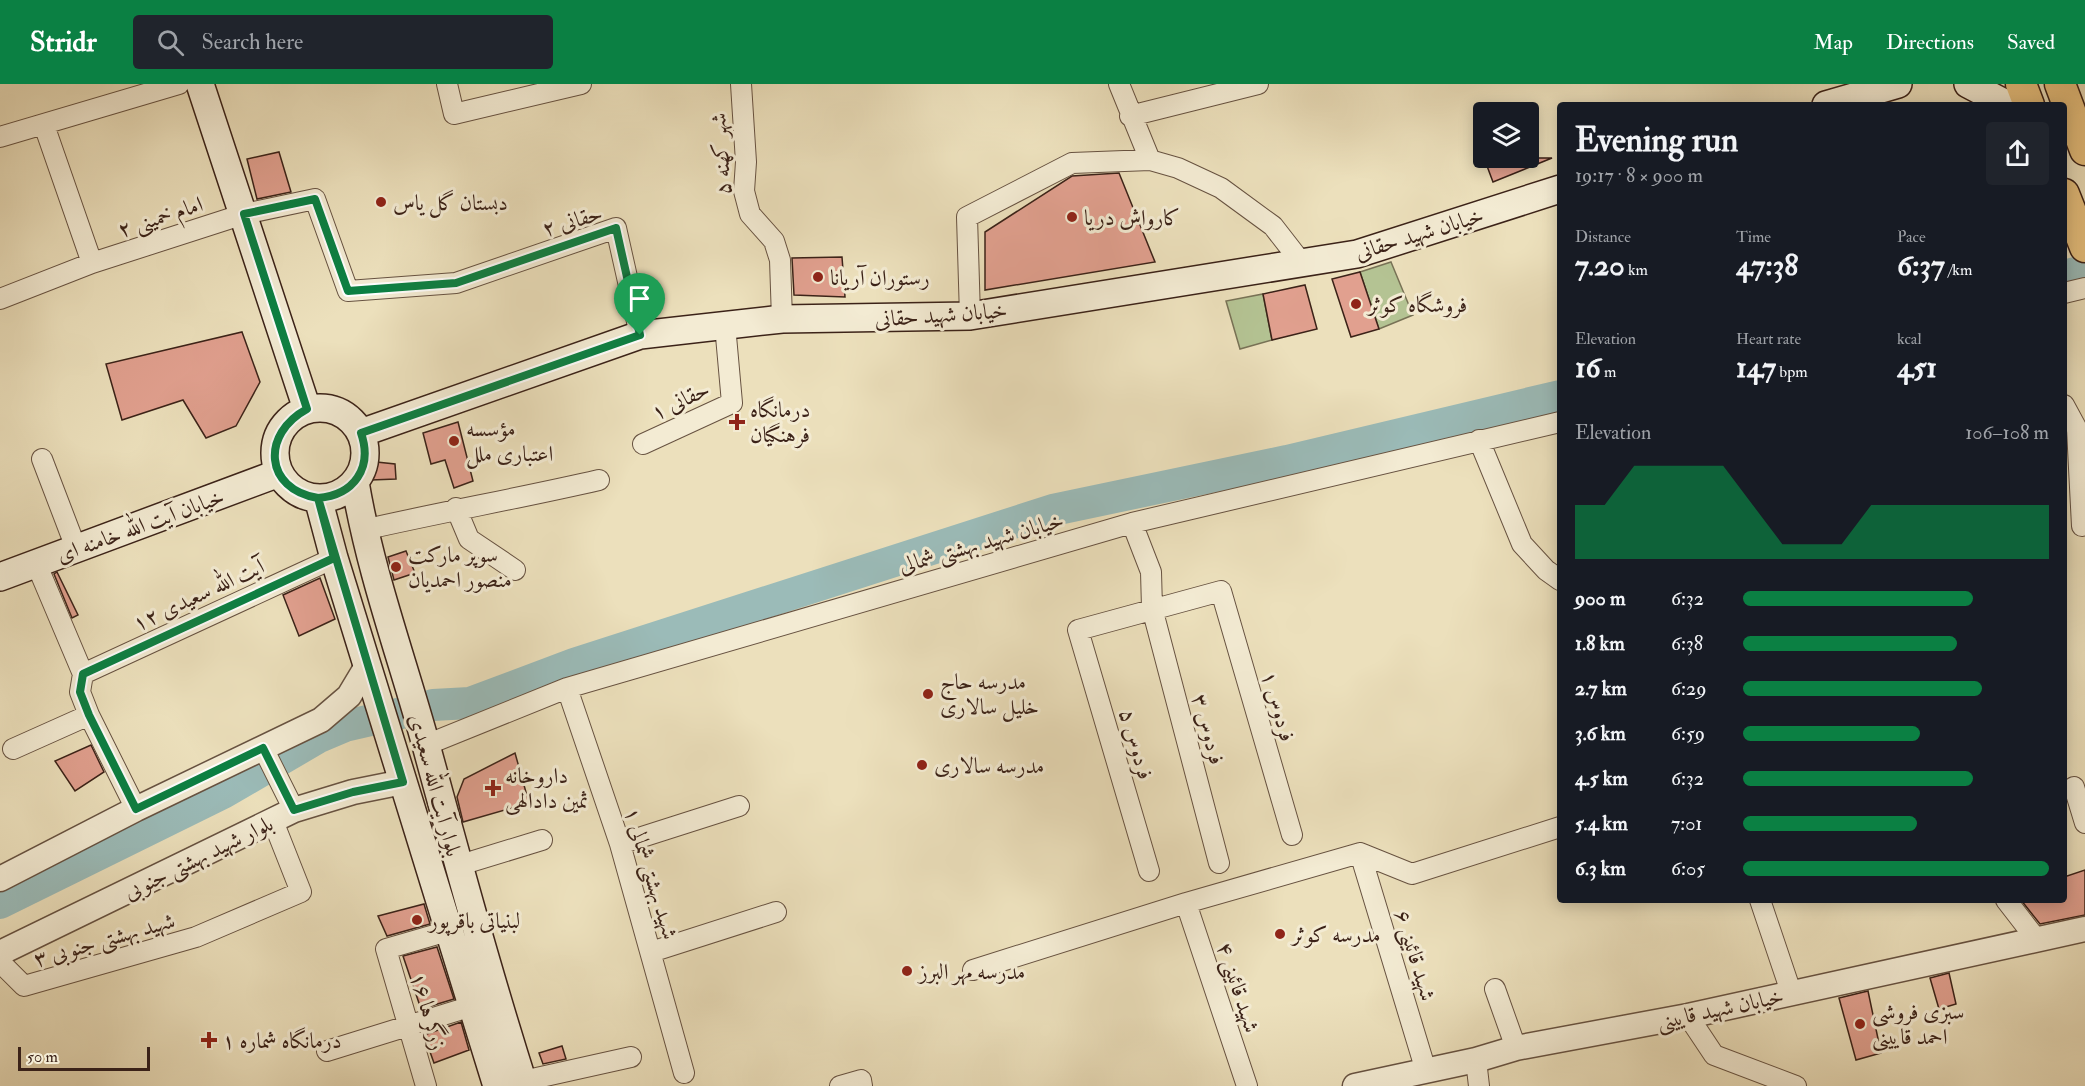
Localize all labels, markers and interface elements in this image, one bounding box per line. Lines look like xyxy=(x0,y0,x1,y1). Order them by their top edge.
search box xyxy=(133,15,553,69)
text: Stridr xyxy=(30,25,97,60)
icon: search xyxy=(154,26,187,59)
text: Search here xyxy=(202,28,303,56)
text: Map xyxy=(1813,29,1853,56)
text: Directions xyxy=(1886,29,1974,56)
text: Saved xyxy=(2007,29,2055,56)
map controls xyxy=(1473,102,1539,168)
button: layers xyxy=(1473,102,1539,168)
street label: شهر کهنه ۵ xyxy=(704,112,738,196)
text: Evening run xyxy=(1575,120,1738,161)
button: share xyxy=(1986,122,2049,185)
text: 19:17 · 8 × 900 m xyxy=(1575,163,1703,188)
place label: دبستان گل یاس xyxy=(393,189,508,218)
street label: امام خمینی ۲ xyxy=(114,190,208,249)
marker: دبستان گل یاس xyxy=(374,195,388,209)
street label: حقانی ۲ xyxy=(539,199,606,243)
street label: خیابان شهید حقانی xyxy=(1352,201,1487,267)
place label: کارواش دریا xyxy=(1084,204,1180,232)
marker: کارواش دریا xyxy=(1065,210,1079,224)
text: Distance xyxy=(1575,227,1631,247)
text: Time xyxy=(1736,227,1771,247)
text: Pace xyxy=(1897,227,1926,247)
text: 7.20 xyxy=(1575,247,1625,284)
text: 47:38 xyxy=(1736,247,1798,284)
text: 6:37 xyxy=(1897,247,1945,284)
text: km xyxy=(1625,260,1648,280)
text: /km xyxy=(1945,260,1972,280)
place label: رستوران آریانا xyxy=(830,264,930,292)
marker: رستوران آریانا xyxy=(811,270,825,284)
pin xyxy=(614,273,665,335)
icon: arrive xyxy=(623,282,656,315)
place label: فروشگاه کوثر xyxy=(1366,291,1467,319)
street label: خیابان شهید حقانی xyxy=(874,296,1008,334)
marker: فروشگاه کوثر xyxy=(1349,297,1363,311)
text: Elevation xyxy=(1575,329,1636,349)
text: Heart rate xyxy=(1736,329,1801,349)
text: kcal xyxy=(1897,329,1922,349)
text: 16 xyxy=(1575,349,1601,386)
text: 147 xyxy=(1736,349,1776,386)
text: 451 xyxy=(1897,349,1937,386)
text: m xyxy=(1601,362,1616,382)
text: bpm xyxy=(1776,362,1808,382)
street label: حقانی ۱ xyxy=(647,375,714,427)
place label: درمانگاه فرهنگیان xyxy=(750,396,810,449)
marker: درمانگاه فرهنگیان xyxy=(728,413,746,431)
place label: مؤسسه اعتباری ملل xyxy=(466,415,553,469)
text: Elevation xyxy=(1575,420,1651,445)
text: 106–108 m xyxy=(1965,420,2049,445)
marker: مؤسسه اعتباری ملل xyxy=(447,434,461,448)
street label: خیابان آیت الله خامنه ای xyxy=(51,479,228,569)
street label: خیابان شهید بهشتی شمالی xyxy=(896,506,1067,581)
place label: سوپر مارکت منصور احمدیان xyxy=(408,541,512,594)
street label: آیت الله سعیدی ۱۲ xyxy=(126,548,271,638)
marker: سوپر مارکت منصور احمدیان xyxy=(389,560,403,574)
text: 900 m xyxy=(1575,586,1625,611)
text: 6:32 xyxy=(1671,586,1704,611)
text: 1.8 km xyxy=(1575,631,1625,656)
text: 6:38 xyxy=(1671,631,1703,656)
place label: مدرسه حاج خلیل سالاری xyxy=(940,668,1039,722)
street label: فردوس ۱ xyxy=(1255,668,1301,745)
text: 2.7 km xyxy=(1575,676,1627,701)
text: 6:29 xyxy=(1671,676,1706,701)
marker: مدرسه حاج خلیل سالاری xyxy=(921,687,935,701)
street label: فردوس ۳ xyxy=(1185,691,1231,768)
street label: فردوس ۵ xyxy=(1113,706,1159,783)
street label: بلوار آیت الله سعیدی xyxy=(403,710,471,860)
text: 3.6 km xyxy=(1575,721,1626,746)
text: 6:59 xyxy=(1671,721,1705,746)
place label: مدرسه سالاری xyxy=(934,752,1044,780)
marker: مدرسه سالاری xyxy=(915,758,929,772)
place label: داروخانه ثمین دادالهی xyxy=(505,762,588,816)
text: 4.5 km xyxy=(1575,766,1628,791)
text: 6:32 xyxy=(1671,766,1704,791)
marker: داروخانه ثمین دادالهی xyxy=(486,781,500,795)
street label: شهید بهشتی شمالی ۱ xyxy=(617,804,684,943)
street label: بلوار شهید بهشتی جنوبی xyxy=(119,810,279,908)
text: 5.4 km xyxy=(1575,811,1628,836)
text: 7:01 xyxy=(1671,811,1702,836)
text: 6.3 km xyxy=(1575,856,1626,881)
text: 6:05 xyxy=(1671,856,1705,881)
street label: شهید بهشتی جنوبی ۳ xyxy=(30,906,179,975)
street label: شهید قائینی ۶ xyxy=(1387,906,1442,1005)
place label: لبنیاتی باقرپور xyxy=(427,907,520,937)
marker: لبنیاتی باقرپور xyxy=(410,913,424,927)
place label: مدرسه کوثر xyxy=(1290,921,1381,949)
marker: مدرسه کوثر xyxy=(1273,927,1287,941)
street label: شهید قائینی ۴ xyxy=(1209,938,1266,1037)
place label: مدرسه مهر البرز xyxy=(917,958,1025,986)
marker: مدرسه مهر البرز xyxy=(900,964,914,978)
street label: زرگر ها ۱۶ xyxy=(404,969,453,1053)
street label: خیابان شهید قایینی xyxy=(1654,982,1786,1037)
place label: سبزی فروشی احمد قایینی xyxy=(1872,998,1964,1052)
marker: سبزی فروشی احمد قایینی xyxy=(1853,1017,1867,1031)
place label: درمانگاه شماره ۱ xyxy=(222,1027,342,1055)
marker: درمانگاه شماره ۱ xyxy=(200,1031,218,1049)
scale bar xyxy=(18,1044,150,1072)
text: 50 m xyxy=(27,1047,58,1067)

